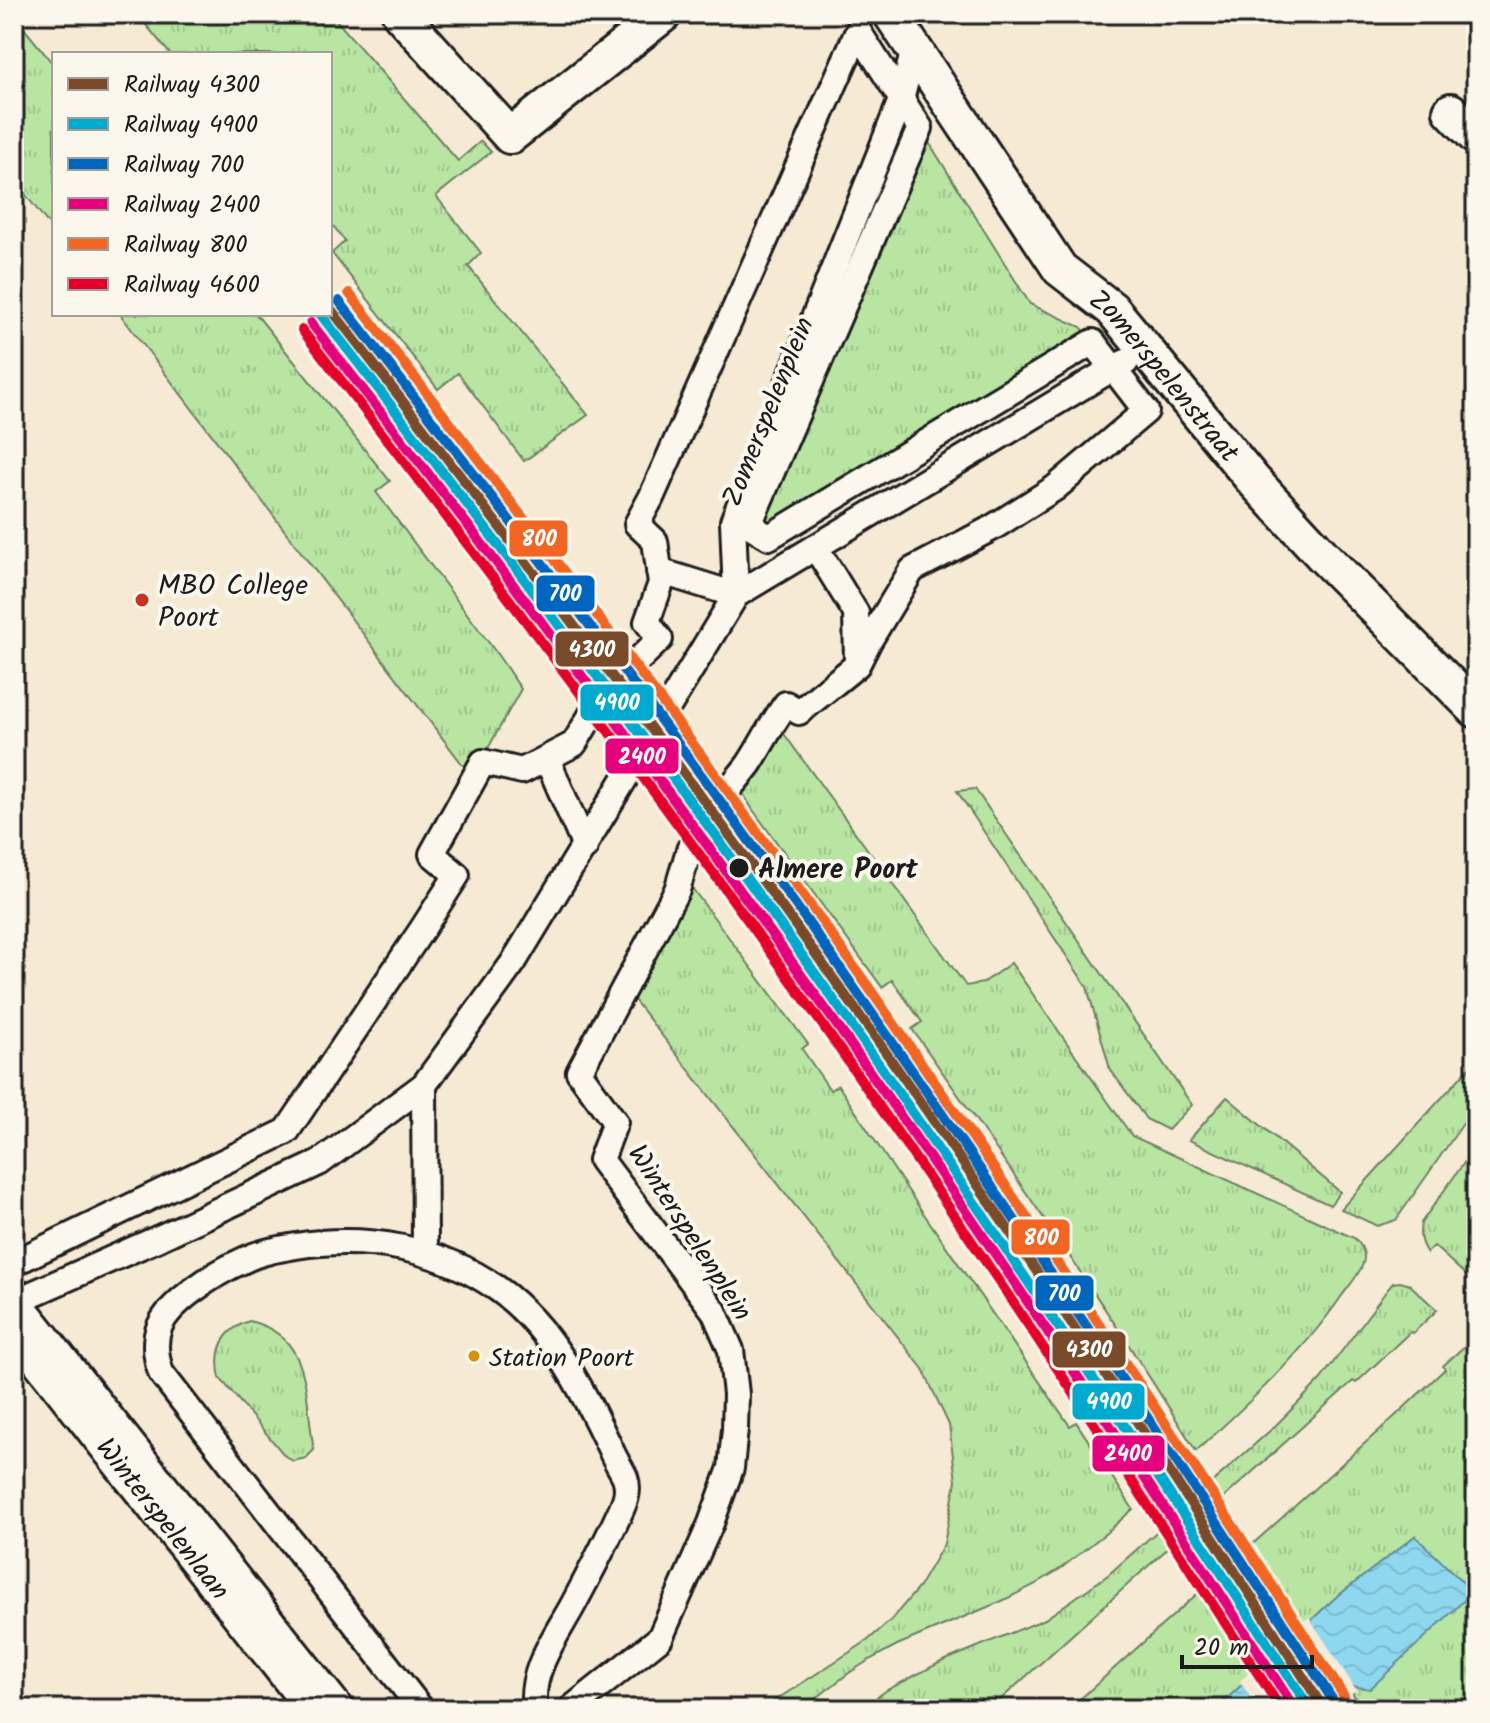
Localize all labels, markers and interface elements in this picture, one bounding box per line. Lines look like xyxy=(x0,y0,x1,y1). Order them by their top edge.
legend xyxy=(52,52,332,316)
text: Railway 4300 xyxy=(124,66,260,105)
text: Railway 4900 xyxy=(124,106,258,145)
text: Railway 700 xyxy=(124,146,244,185)
text: Railway 2400 xyxy=(124,186,260,225)
text: Railway 800 xyxy=(124,226,248,265)
text: Railway 4600 xyxy=(124,266,260,305)
street label: Zomerspelenstraat xyxy=(1078,279,1251,474)
street label: Zomerspelenplein xyxy=(711,310,828,514)
line badge: 800 xyxy=(508,519,569,558)
text: 800 xyxy=(521,523,557,558)
place label: MBO College Poort xyxy=(158,564,308,641)
line badge: 700 xyxy=(535,574,596,613)
text: 700 xyxy=(549,578,582,613)
marker: MBO College Poort xyxy=(133,591,151,609)
line badge: 4300 xyxy=(554,630,630,668)
text: 4300 xyxy=(569,634,616,669)
line badge: 4900 xyxy=(579,683,655,722)
text: 4900 xyxy=(594,687,641,722)
line badge: 2400 xyxy=(604,737,680,775)
text: 2400 xyxy=(618,741,666,776)
place label: Almere Poort xyxy=(758,848,918,893)
marker: Almere Poort xyxy=(727,856,751,880)
street label: Winterspelenplein xyxy=(615,1136,763,1331)
line badge: 800 xyxy=(1010,1218,1071,1256)
text: 800 xyxy=(1023,1222,1059,1257)
line badge: 700 xyxy=(1034,1274,1095,1312)
text: 700 xyxy=(1048,1278,1081,1313)
line badge: 4300 xyxy=(1051,1330,1127,1369)
text: 4300 xyxy=(1066,1334,1113,1369)
place label: Station Poort xyxy=(489,1338,635,1380)
marker: Station Poort xyxy=(466,1348,482,1364)
line badge: 4900 xyxy=(1071,1382,1146,1421)
text: 4900 xyxy=(1086,1386,1133,1421)
street label: Winterspelenlaan xyxy=(83,1428,240,1611)
line badge: 2400 xyxy=(1091,1434,1166,1473)
text: 2400 xyxy=(1104,1438,1152,1473)
scale bar xyxy=(1182,1619,1312,1669)
text: 20 m xyxy=(1194,1629,1249,1668)

